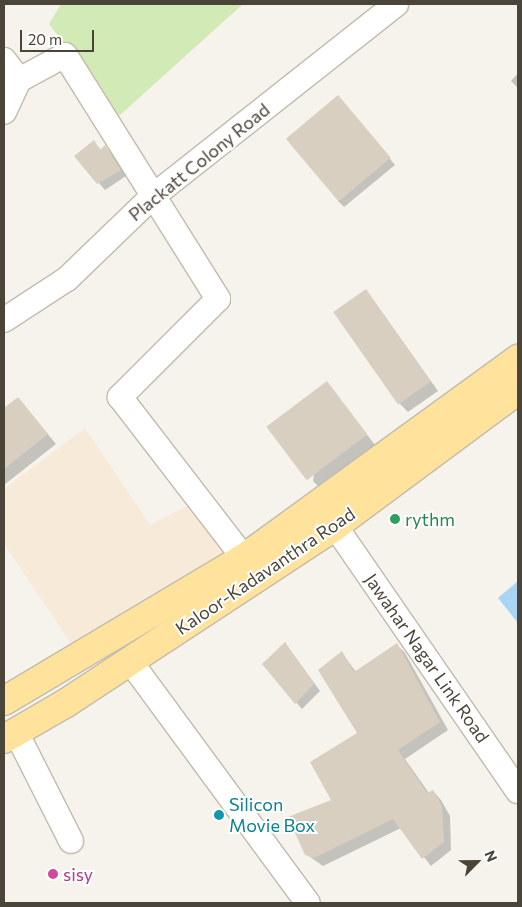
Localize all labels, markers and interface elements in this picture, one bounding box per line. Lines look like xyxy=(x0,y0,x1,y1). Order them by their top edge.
scale bar xyxy=(22,20,96,52)
text: 20 m xyxy=(28,30,62,48)
street label: Plackatt Colony Road xyxy=(124,99,274,225)
street label: Kaloor-Kadavanthra Road xyxy=(171,503,359,639)
place label: rythm xyxy=(405,508,455,530)
marker: rythm xyxy=(389,513,401,525)
street label: Jawahar Nagar Link Road xyxy=(360,569,494,747)
place label: Silicon Movie Box xyxy=(229,794,315,836)
marker: Silicon Movie Box xyxy=(213,809,225,821)
north arrow xyxy=(452,837,502,887)
text: N xyxy=(481,848,501,864)
place label: sisy xyxy=(63,863,93,885)
marker: sisy xyxy=(47,868,59,880)

